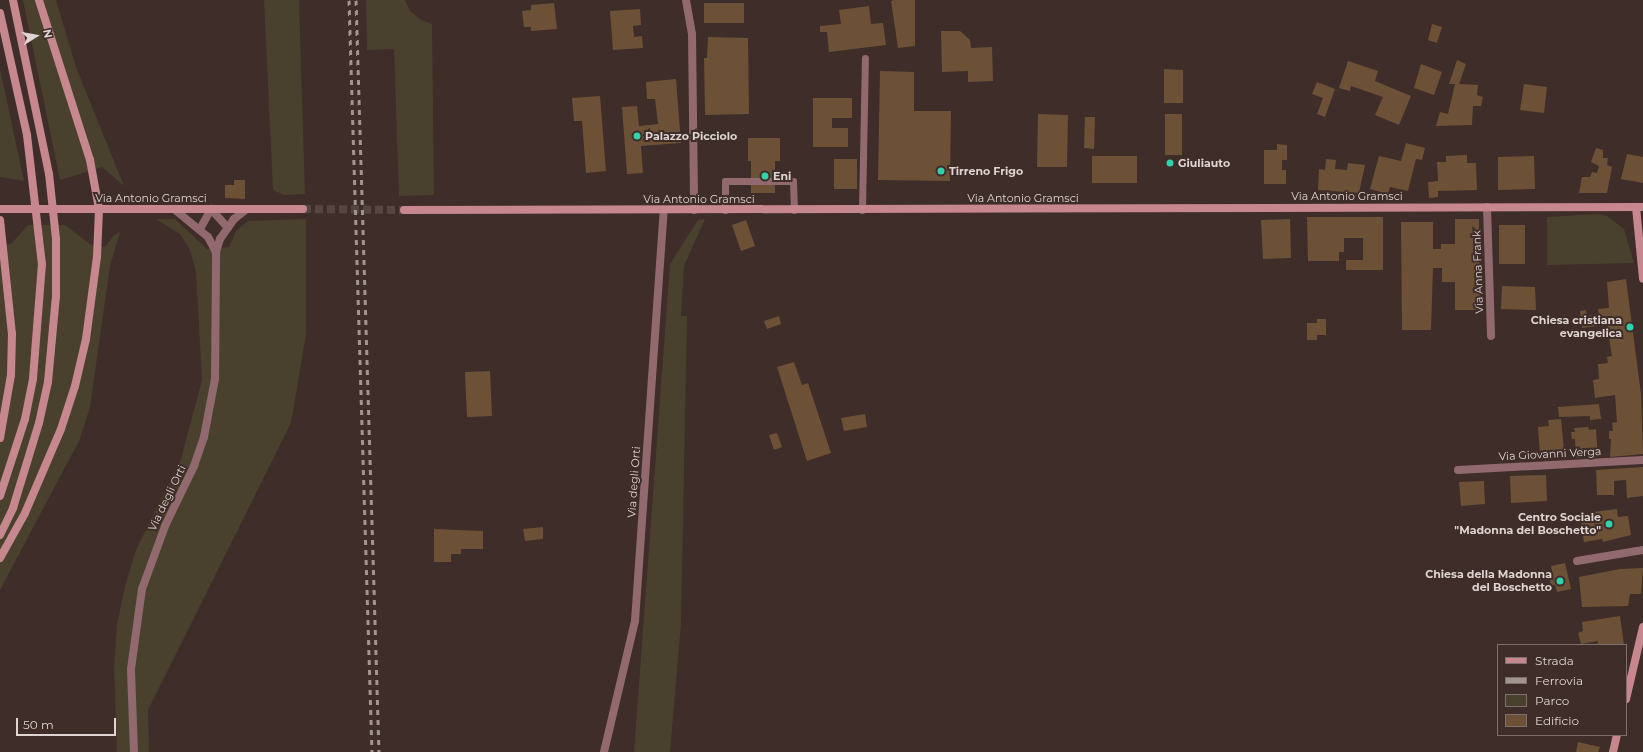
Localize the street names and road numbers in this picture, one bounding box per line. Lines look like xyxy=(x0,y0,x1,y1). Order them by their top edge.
street label: Via Antonio Gramsci xyxy=(1291,189,1403,203)
street label: Via Antonio Gramsci xyxy=(95,191,207,205)
street label: Via Antonio Gramsci xyxy=(967,191,1079,205)
street label: Via Antonio Gramsci xyxy=(643,192,755,206)
street label: Via Anna Frank xyxy=(1470,230,1486,314)
street label: Via Giovanni Verga xyxy=(1498,445,1602,463)
street label: Via degli Orti xyxy=(625,446,643,518)
street label: Via degli Orti xyxy=(145,463,189,533)

